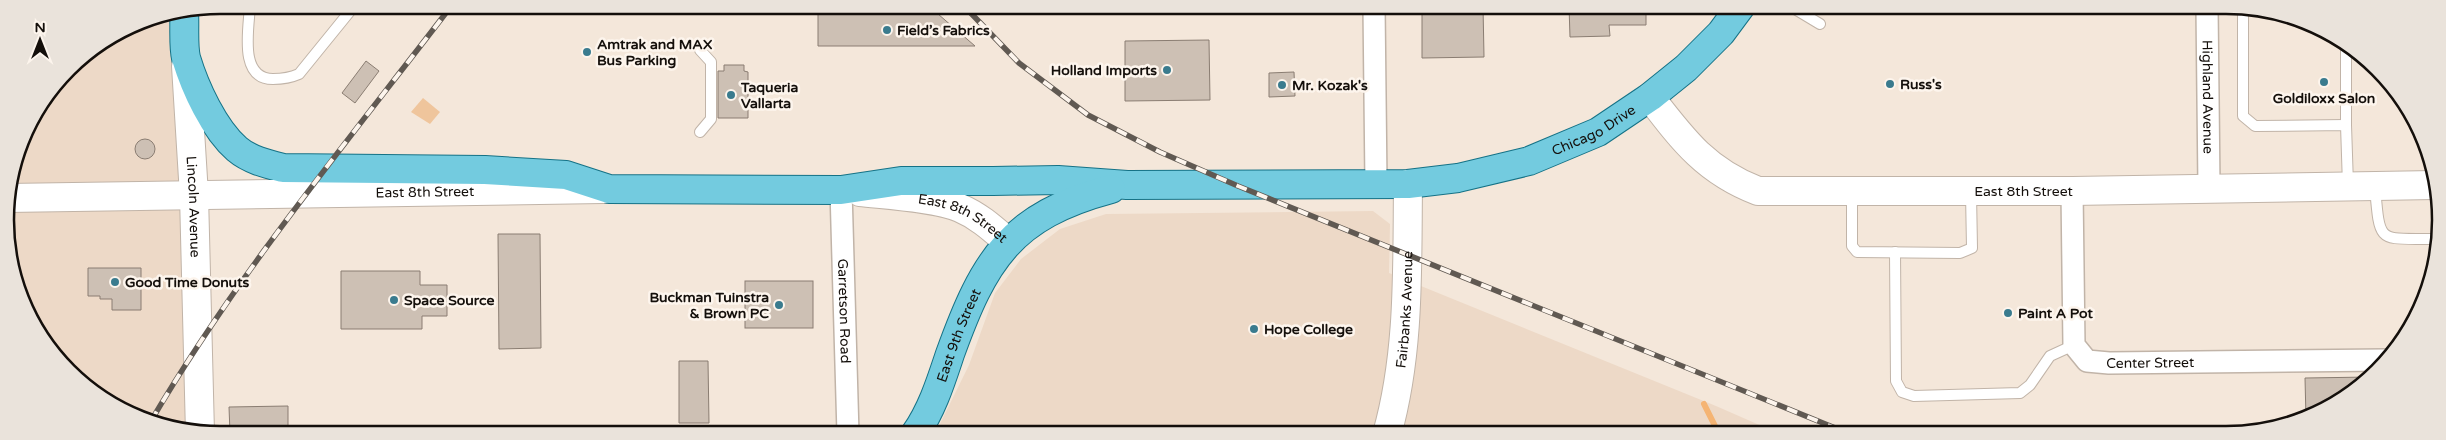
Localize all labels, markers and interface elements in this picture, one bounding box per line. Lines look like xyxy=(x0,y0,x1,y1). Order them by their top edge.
north arrow xyxy=(15,15,65,65)
text: N xyxy=(34,19,46,36)
place label: Field’s Fabrics xyxy=(897,22,990,39)
marker: Field’s Fabrics xyxy=(881,24,893,36)
place label: Amtrak and MAX Bus Parking xyxy=(597,36,713,69)
street label: Highland Avenue xyxy=(2198,40,2217,154)
marker: Amtrak and MAX Bus Parking xyxy=(581,46,593,58)
place label: Holland Imports xyxy=(1051,62,1157,79)
marker: Holland Imports xyxy=(1161,64,1173,76)
place label: Russ's xyxy=(1900,76,1942,93)
marker: Goldiloxx Salon xyxy=(2318,76,2330,88)
place label: Mr. Kozak's xyxy=(1292,77,1368,94)
marker: Russ's xyxy=(1884,78,1896,90)
place label: Taqueria Vallarta xyxy=(740,79,798,112)
marker: Mr. Kozak's xyxy=(1276,79,1288,91)
marker: Taqueria Vallarta xyxy=(725,89,737,101)
place label: Goldiloxx Salon xyxy=(2273,90,2375,107)
street label: Chicago Drive xyxy=(1549,101,1639,159)
street label: Lincoln Avenue xyxy=(183,155,204,258)
street label: East 8th Street xyxy=(375,183,475,201)
street label: East 8th Street xyxy=(1974,183,2074,200)
street label: East 8th Street xyxy=(917,190,1011,247)
street label: Fairbanks Avenue xyxy=(1392,251,1416,369)
street label: Garretson Road xyxy=(834,258,854,364)
place label: Good Time Donuts xyxy=(125,274,249,291)
marker: Good Time Donuts xyxy=(109,276,121,288)
street label: East 9th Street xyxy=(933,285,985,384)
place label: Buckman Tuinstra & Brown PC xyxy=(649,289,769,322)
place label: Space Source xyxy=(404,292,494,309)
marker: Space Source xyxy=(388,294,400,306)
marker: Buckman Tuinstra & Brown PC xyxy=(773,299,785,311)
place label: Paint A Pot xyxy=(2018,305,2093,322)
marker: Paint A Pot xyxy=(2002,307,2014,319)
place label: Hope College xyxy=(1264,321,1353,338)
marker: Hope College xyxy=(1248,323,1260,335)
street label: Center Street xyxy=(2106,354,2195,372)

